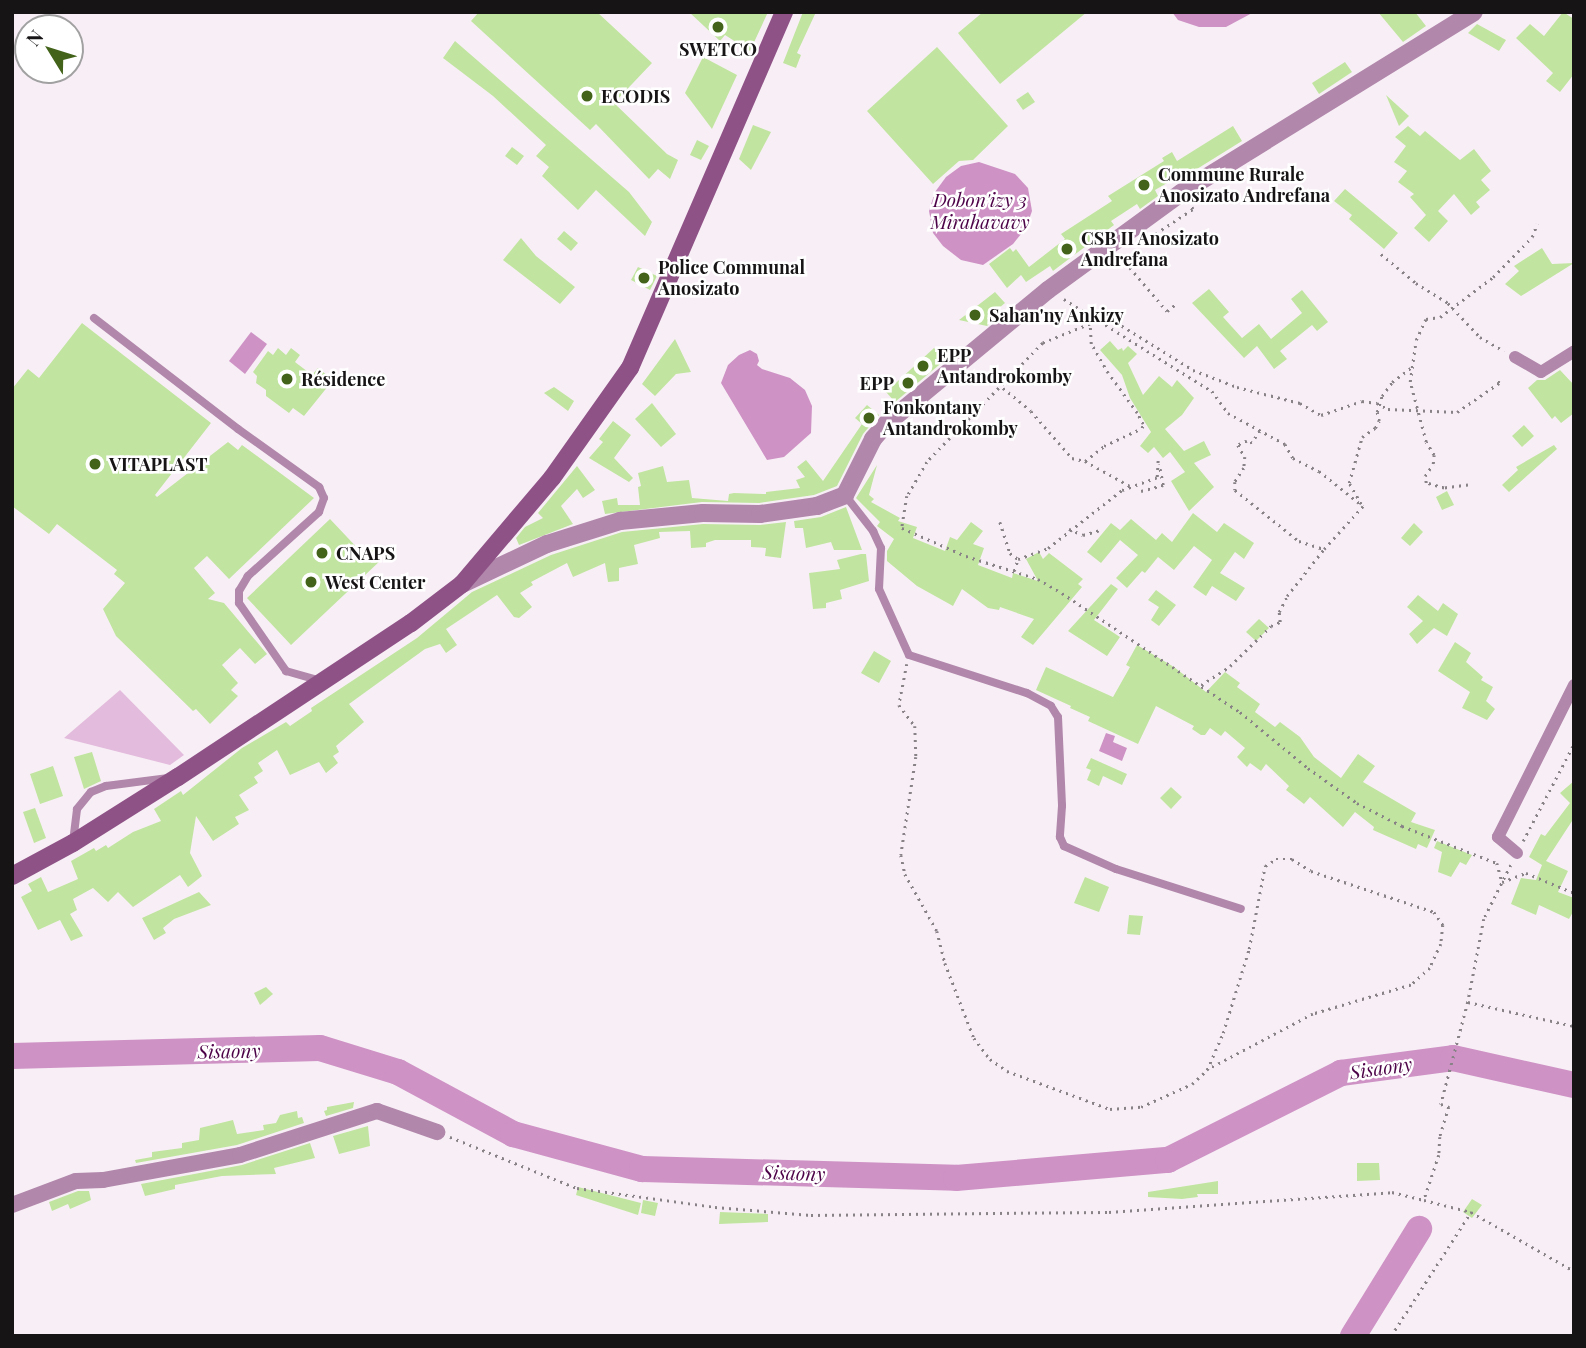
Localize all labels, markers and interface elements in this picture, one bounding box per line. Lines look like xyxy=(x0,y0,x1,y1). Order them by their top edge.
north arrow xyxy=(14,14,84,84)
marker: SWETCO xyxy=(710,19,726,35)
text: N xyxy=(20,24,48,51)
place label: SWETCO xyxy=(679,38,757,60)
place label: ECODIS xyxy=(601,85,670,107)
marker: ECODIS xyxy=(579,88,595,104)
place label: Commune Rurale Anosizato Andrefana xyxy=(1158,164,1331,206)
marker: Commune Rurale Anosizato Andrefana xyxy=(1136,177,1152,193)
water label: Dobon'izy 3 Mirahavavy xyxy=(930,189,1030,233)
place label: CSB II Anosizato Andrefana xyxy=(1081,228,1220,270)
marker: CSB II Anosizato Andrefana xyxy=(1059,241,1075,257)
place label: Police Communal Anosizato xyxy=(658,257,805,300)
marker: Police Communal Anosizato xyxy=(636,270,652,286)
place label: Sahan'ny Ankizy xyxy=(989,304,1125,326)
marker: Sahan'ny Ankizy xyxy=(967,307,983,323)
place label: EPP Antandrokomby xyxy=(937,345,1072,388)
marker: EPP Antandrokomby xyxy=(915,358,931,374)
place label: Résidence xyxy=(301,368,385,390)
marker: Résidence xyxy=(279,371,295,387)
place label: EPP xyxy=(860,372,894,394)
marker: EPP xyxy=(900,375,916,391)
place label: Fonkontany Antandrokomby xyxy=(883,397,1018,440)
marker: Fonkontany Antandrokomby xyxy=(861,410,877,426)
place label: VITAPLAST xyxy=(109,453,207,475)
marker: VITAPLAST xyxy=(87,456,103,472)
place label: CNAPS xyxy=(336,542,395,564)
marker: CNAPS xyxy=(314,545,330,561)
place label: West Center xyxy=(325,571,425,593)
marker: West Center xyxy=(303,574,319,590)
water label: Sisaony xyxy=(197,1039,261,1063)
water label: Sisaony xyxy=(1348,1052,1414,1084)
water label: Sisaony xyxy=(762,1161,826,1185)

